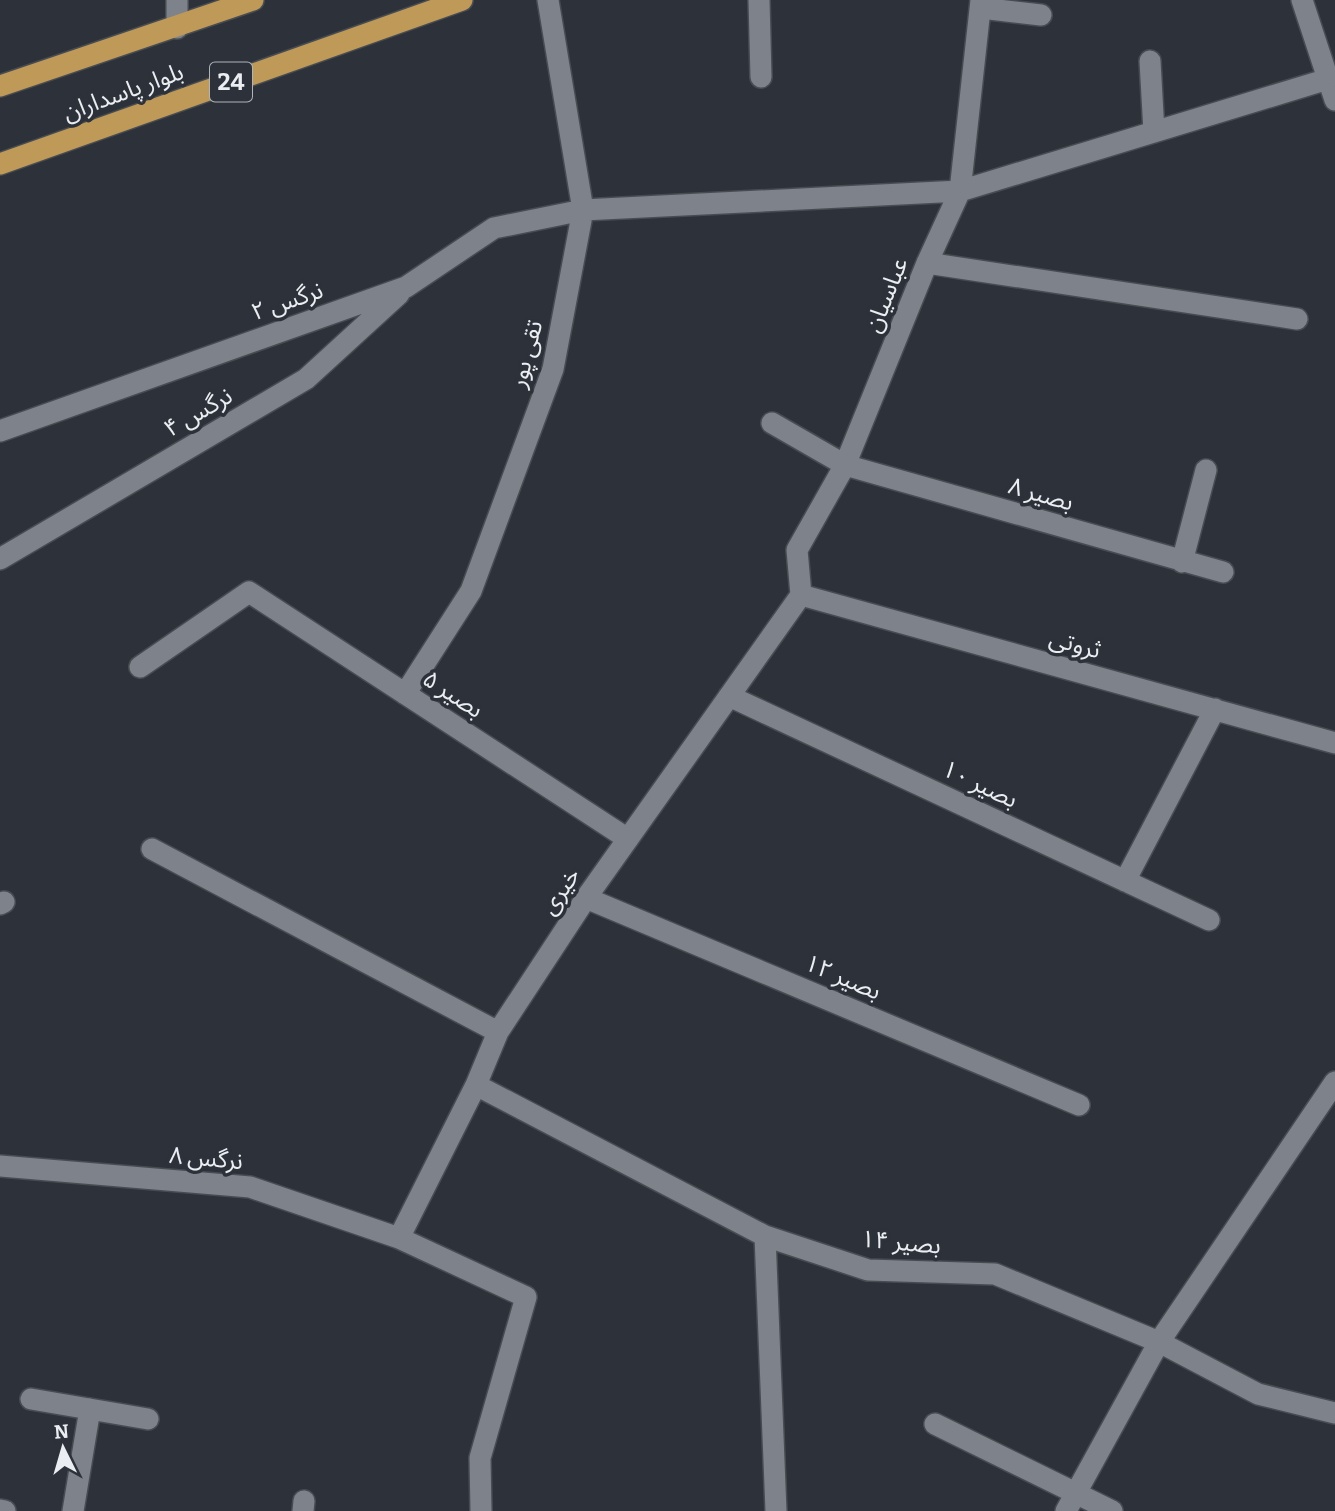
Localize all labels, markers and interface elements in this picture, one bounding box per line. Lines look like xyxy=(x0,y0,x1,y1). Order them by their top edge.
street label: بلوار پاسداران xyxy=(59,57,187,128)
road number: 24 xyxy=(210,62,252,102)
street label: عباسیان xyxy=(858,253,914,337)
street label: نرگس ۲ xyxy=(248,276,326,326)
street label: تقی پور xyxy=(503,317,550,392)
street label: نرگس ۴ xyxy=(159,381,237,443)
street label: بصیر ۸ xyxy=(1005,471,1077,517)
street label: ثروتی xyxy=(1046,624,1104,664)
street label: بصیر ۵ xyxy=(418,664,488,724)
street label: بصیر ۱۰ xyxy=(938,754,1022,814)
street label: خیری xyxy=(534,862,586,920)
street label: بصیر ۱۲ xyxy=(801,948,885,1006)
street label: نرگس ۸ xyxy=(168,1141,244,1175)
street label: بصیر ۱۴ xyxy=(860,1225,942,1259)
north arrow xyxy=(28,1413,98,1483)
text: N xyxy=(53,1419,70,1444)

